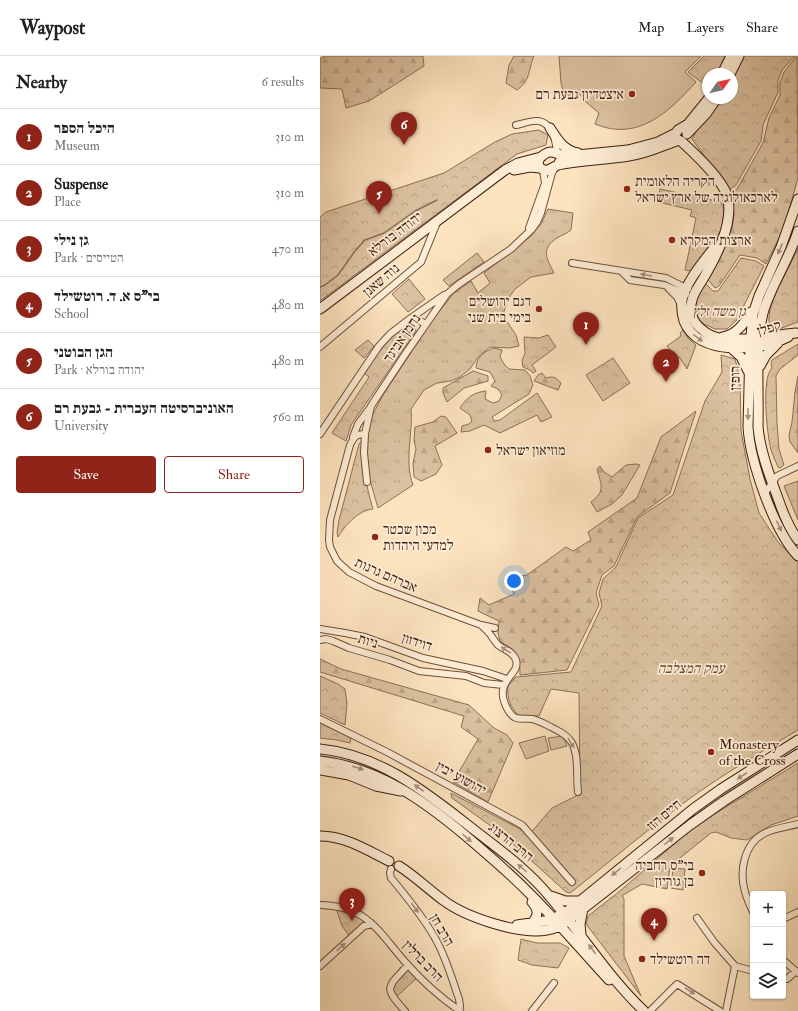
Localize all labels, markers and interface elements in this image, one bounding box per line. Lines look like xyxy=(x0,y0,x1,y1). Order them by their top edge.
text: Waypost xyxy=(20,16,85,40)
text: Map xyxy=(638,19,664,36)
text: Layers xyxy=(686,19,724,36)
text: Share xyxy=(746,19,778,36)
north arrow xyxy=(702,68,738,104)
text: Nearby xyxy=(16,72,67,93)
text: 6 results xyxy=(261,74,304,90)
place label: איצטדיון גבעת רם xyxy=(536,86,624,103)
marker: איצטדיון גבעת רם xyxy=(627,89,637,99)
pin: 6 xyxy=(391,112,417,145)
text: היכל הספר xyxy=(54,119,115,138)
text: 1 xyxy=(27,129,31,145)
text: 310 m xyxy=(275,129,304,145)
text: Museum xyxy=(54,138,100,154)
place label: הקריה הלאומית לארכאולוגיה של ארץ ישראל xyxy=(635,173,778,206)
text: Suspense xyxy=(54,175,108,194)
pin: 5 xyxy=(366,181,392,214)
marker: הקריה הלאומית לארכאולוגיה של ארץ ישראל xyxy=(622,184,632,194)
text: 2 xyxy=(26,185,32,201)
text: 310 m xyxy=(275,185,304,201)
text: Place xyxy=(54,194,81,210)
street label: יהודה בורלא xyxy=(365,208,426,260)
text: גן נילי xyxy=(54,231,89,250)
place label: ארצות המקרא xyxy=(680,232,751,249)
marker: ארצות המקרא xyxy=(667,235,677,245)
text: 3 xyxy=(27,241,32,257)
text: 470 m xyxy=(272,241,304,257)
one-way arrow xyxy=(777,243,783,255)
text: Park · הטייסים xyxy=(54,250,124,266)
street label: נוה שאנן xyxy=(359,260,403,300)
one-way arrow xyxy=(640,272,652,278)
text: בי"ס א. ד. רוטשילד xyxy=(54,287,160,306)
place label: דגם ירושלים בימי בית שני xyxy=(468,293,531,326)
text: 4 xyxy=(25,297,33,313)
text: 480 m xyxy=(271,297,304,313)
park label: גן משה זלץ xyxy=(692,303,747,320)
marker: דגם ירושלים בימי בית שני xyxy=(534,304,544,314)
text: School xyxy=(54,306,89,322)
street label: נחמן אביגד xyxy=(380,310,424,366)
pin: 1 xyxy=(573,312,599,345)
street label: קפלן xyxy=(755,316,783,340)
one-way arrow xyxy=(693,334,703,342)
text: הגן הבוטני xyxy=(54,343,113,362)
pin: 2 xyxy=(653,349,679,382)
text: 5 xyxy=(26,353,32,369)
text: 480 m xyxy=(271,353,304,369)
text: Park · יהודה בורלא xyxy=(54,362,144,378)
street label: רופין xyxy=(726,366,744,390)
text: האוניברסיטה העברית - גבעת רם xyxy=(54,399,234,418)
one-way arrow xyxy=(745,408,751,421)
text: 6 xyxy=(26,409,32,425)
text: 560 m xyxy=(272,409,304,425)
text: University xyxy=(54,418,108,434)
place label: מוזיאון ישראל xyxy=(496,442,565,459)
marker: מוזיאון ישראל xyxy=(483,445,493,455)
button: Save xyxy=(16,456,156,493)
button: Share xyxy=(164,456,304,493)
one-way arrow xyxy=(776,520,782,532)
place label: מכון שכטר למדעי היהדות xyxy=(383,521,454,554)
marker: מכון שכטר למדעי היהדות xyxy=(370,532,380,542)
street label: אברהם גרנות xyxy=(352,554,420,596)
your location xyxy=(504,571,524,591)
street label: דוידזון xyxy=(400,629,434,655)
street label: ניות xyxy=(356,630,380,652)
one-way arrow xyxy=(500,647,512,654)
park label: עמק המצלבה xyxy=(658,660,726,677)
place label: Monastery of the Cross xyxy=(719,736,786,769)
one-way arrow xyxy=(567,737,574,749)
marker: Monastery of the Cross xyxy=(706,747,716,757)
street label: יהושוע יבין xyxy=(433,757,489,799)
one-way arrow xyxy=(352,766,364,772)
one-way arrow xyxy=(736,772,747,780)
one-way arrow xyxy=(414,784,425,793)
street label: חיים הזז xyxy=(643,796,685,834)
street label: הרב הרצוג xyxy=(485,819,537,865)
one-way arrow xyxy=(462,833,472,842)
one-way arrow xyxy=(663,837,674,846)
place label: בי"ס רחביה בן גוריון xyxy=(635,857,694,890)
one-way arrow xyxy=(517,863,527,873)
one-way arrow xyxy=(611,868,622,877)
marker: בי"ס רחביה בן גוריון xyxy=(697,868,707,878)
pin: 3 xyxy=(339,888,365,921)
map controls xyxy=(750,891,786,999)
button: + xyxy=(750,891,786,927)
one-way arrow xyxy=(411,903,420,914)
pin: 4 xyxy=(641,908,667,941)
street label: הרב חן xyxy=(426,911,458,949)
button: − xyxy=(750,927,786,963)
street label: הרב ברלין xyxy=(399,937,447,985)
one-way arrow xyxy=(337,943,346,952)
one-way arrow xyxy=(588,944,596,955)
place label: דה רוטשילד xyxy=(650,951,710,968)
marker: דה רוטשילד xyxy=(637,954,647,964)
button: layers xyxy=(750,963,786,999)
one-way arrow xyxy=(685,987,695,995)

